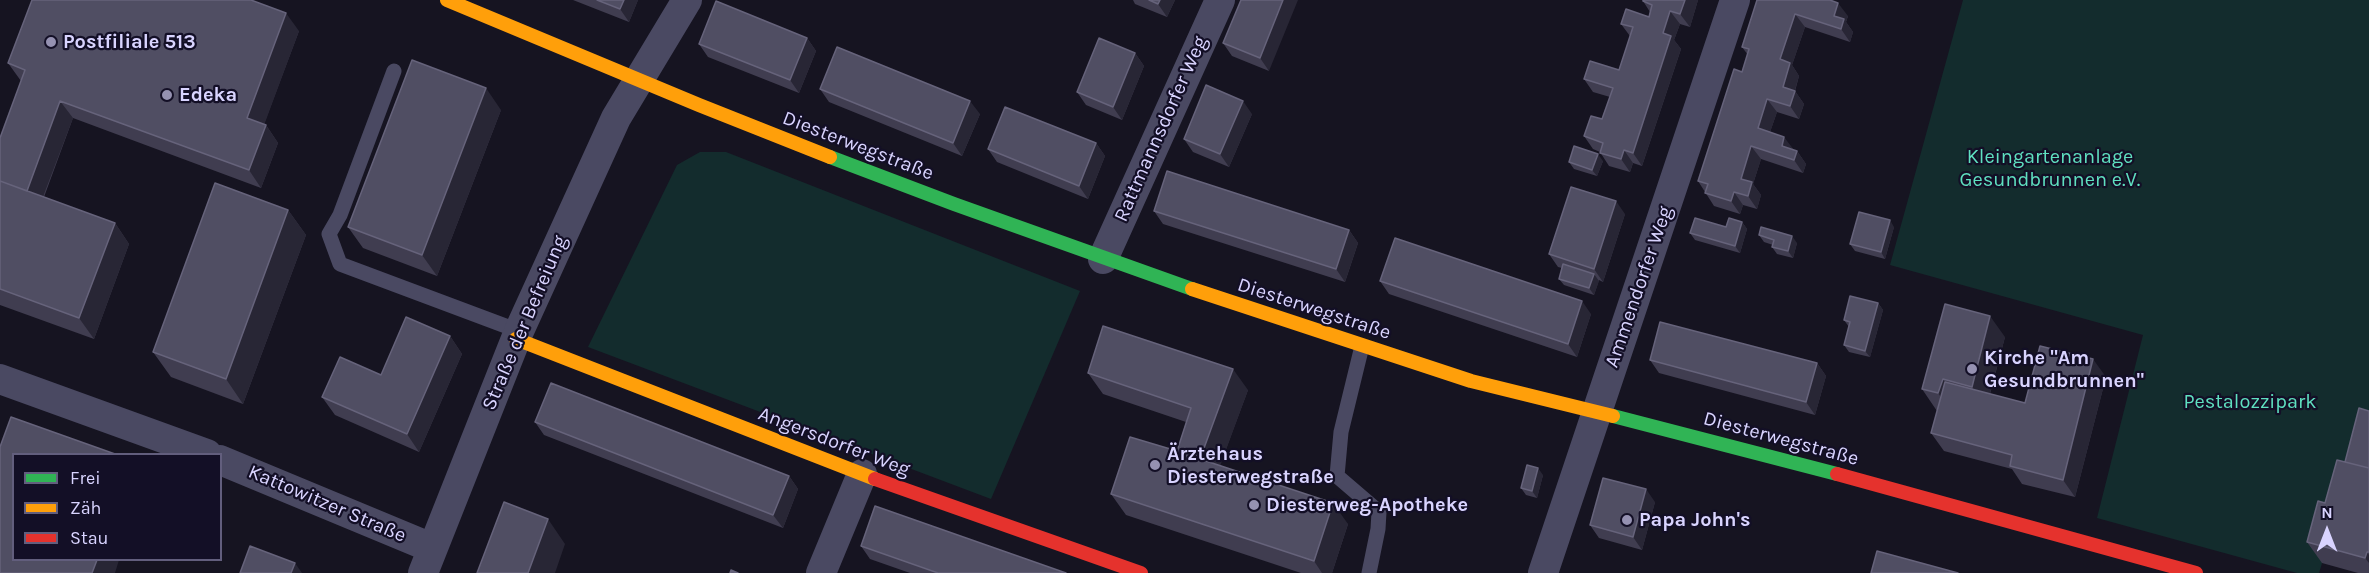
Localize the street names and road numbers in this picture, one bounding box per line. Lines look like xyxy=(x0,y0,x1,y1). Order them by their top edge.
street label: Rattmannsdorfer Weg xyxy=(1109,32,1213,226)
street label: Diesterwegstraße xyxy=(779,106,937,186)
street label: Ammendorfer Weg xyxy=(1600,203,1678,371)
street label: Straße der Befreiung xyxy=(477,232,573,414)
street label: Diesterwegstraße xyxy=(1234,273,1394,345)
street label: Angersdorfer Weg xyxy=(755,402,913,482)
street label: Diesterwegstraße xyxy=(1701,407,1861,471)
street label: Kattowitzer Straße xyxy=(244,460,410,548)

